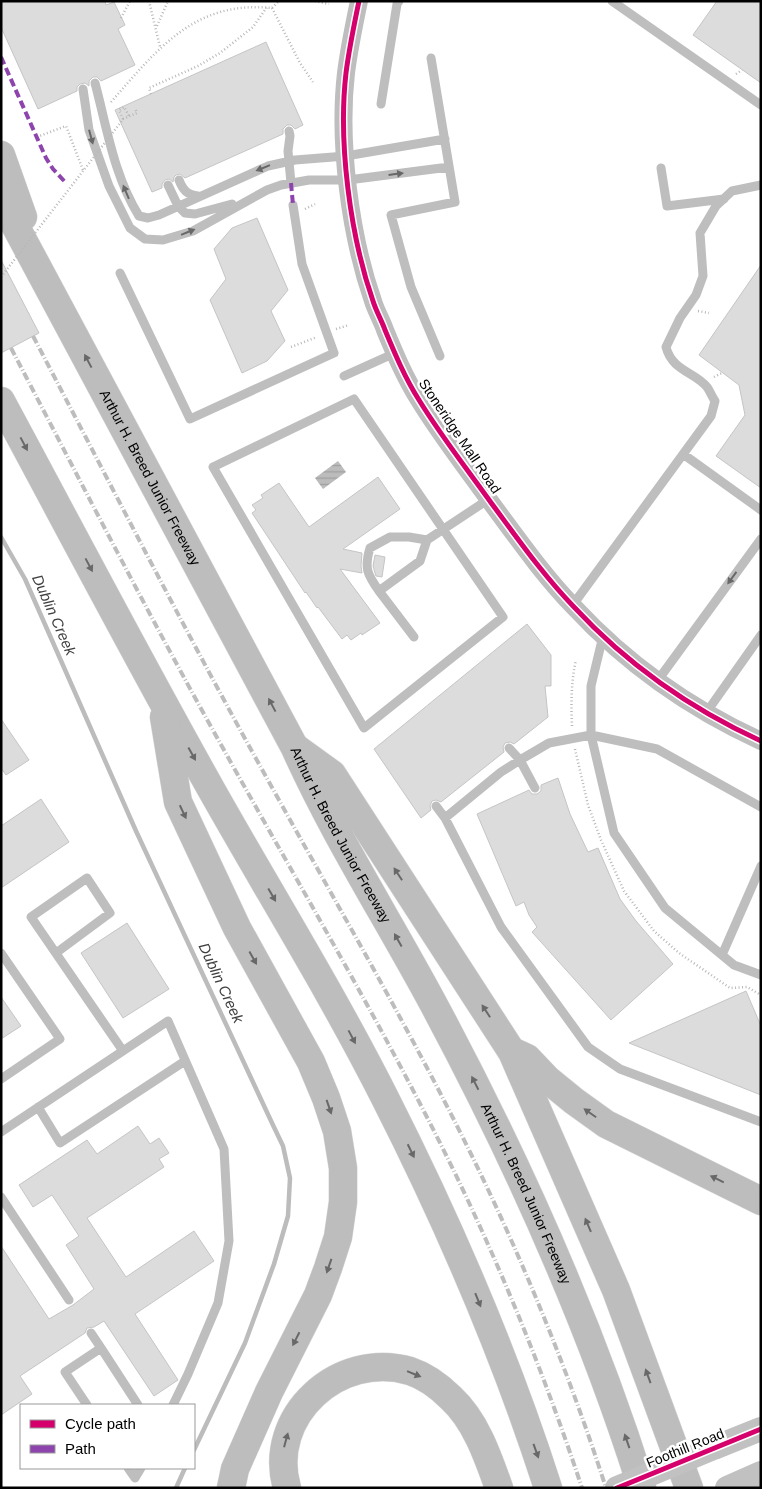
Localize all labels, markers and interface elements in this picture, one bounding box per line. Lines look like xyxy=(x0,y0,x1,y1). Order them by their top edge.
one-way arrow xyxy=(87,129,95,144)
one-way arrow xyxy=(255,164,270,172)
one-way arrow xyxy=(388,170,404,178)
one-way arrow xyxy=(121,185,129,199)
one-way arrow xyxy=(181,228,195,236)
one-way arrow xyxy=(84,354,92,369)
street label: Stoneridge Mall Road xyxy=(416,376,504,496)
street label: Arthur H. Breed Junior Freeway xyxy=(97,387,204,568)
one-way arrow xyxy=(20,437,28,451)
one-way arrow xyxy=(85,559,94,572)
water label: Dublin Creek xyxy=(29,572,80,659)
one-way arrow xyxy=(727,572,737,585)
one-way arrow xyxy=(268,698,276,712)
street label: Arthur H. Breed Junior Freeway xyxy=(288,744,394,926)
one-way arrow xyxy=(188,747,196,761)
one-way arrow xyxy=(179,805,187,819)
one-way arrow xyxy=(393,868,403,881)
one-way arrow xyxy=(268,888,276,903)
one-way arrow xyxy=(393,933,402,946)
water label: Dublin Creek xyxy=(195,940,248,1027)
one-way arrow xyxy=(249,952,258,965)
one-way arrow xyxy=(481,1004,491,1017)
one-way arrow xyxy=(348,1029,356,1044)
one-way arrow xyxy=(471,1075,479,1090)
one-way arrow xyxy=(326,1100,333,1115)
street label: Arthur H. Breed Junior Freeway xyxy=(478,1100,574,1286)
one-way arrow xyxy=(583,1108,597,1118)
one-way arrow xyxy=(407,1144,415,1159)
one-way arrow xyxy=(710,1175,724,1183)
one-way arrow xyxy=(583,1218,591,1233)
one-way arrow xyxy=(325,1259,332,1274)
one-way arrow xyxy=(475,1292,482,1307)
one-way arrow xyxy=(292,1332,300,1346)
one-way arrow xyxy=(644,1369,651,1384)
one-way arrow xyxy=(407,1370,422,1378)
legend xyxy=(20,1404,195,1469)
text: Cycle path xyxy=(65,1415,136,1432)
street label: Foothill Road xyxy=(644,1425,726,1471)
one-way arrow xyxy=(283,1432,291,1447)
one-way arrow xyxy=(623,1434,630,1449)
text: Path xyxy=(65,1440,96,1457)
one-way arrow xyxy=(532,1444,540,1459)

